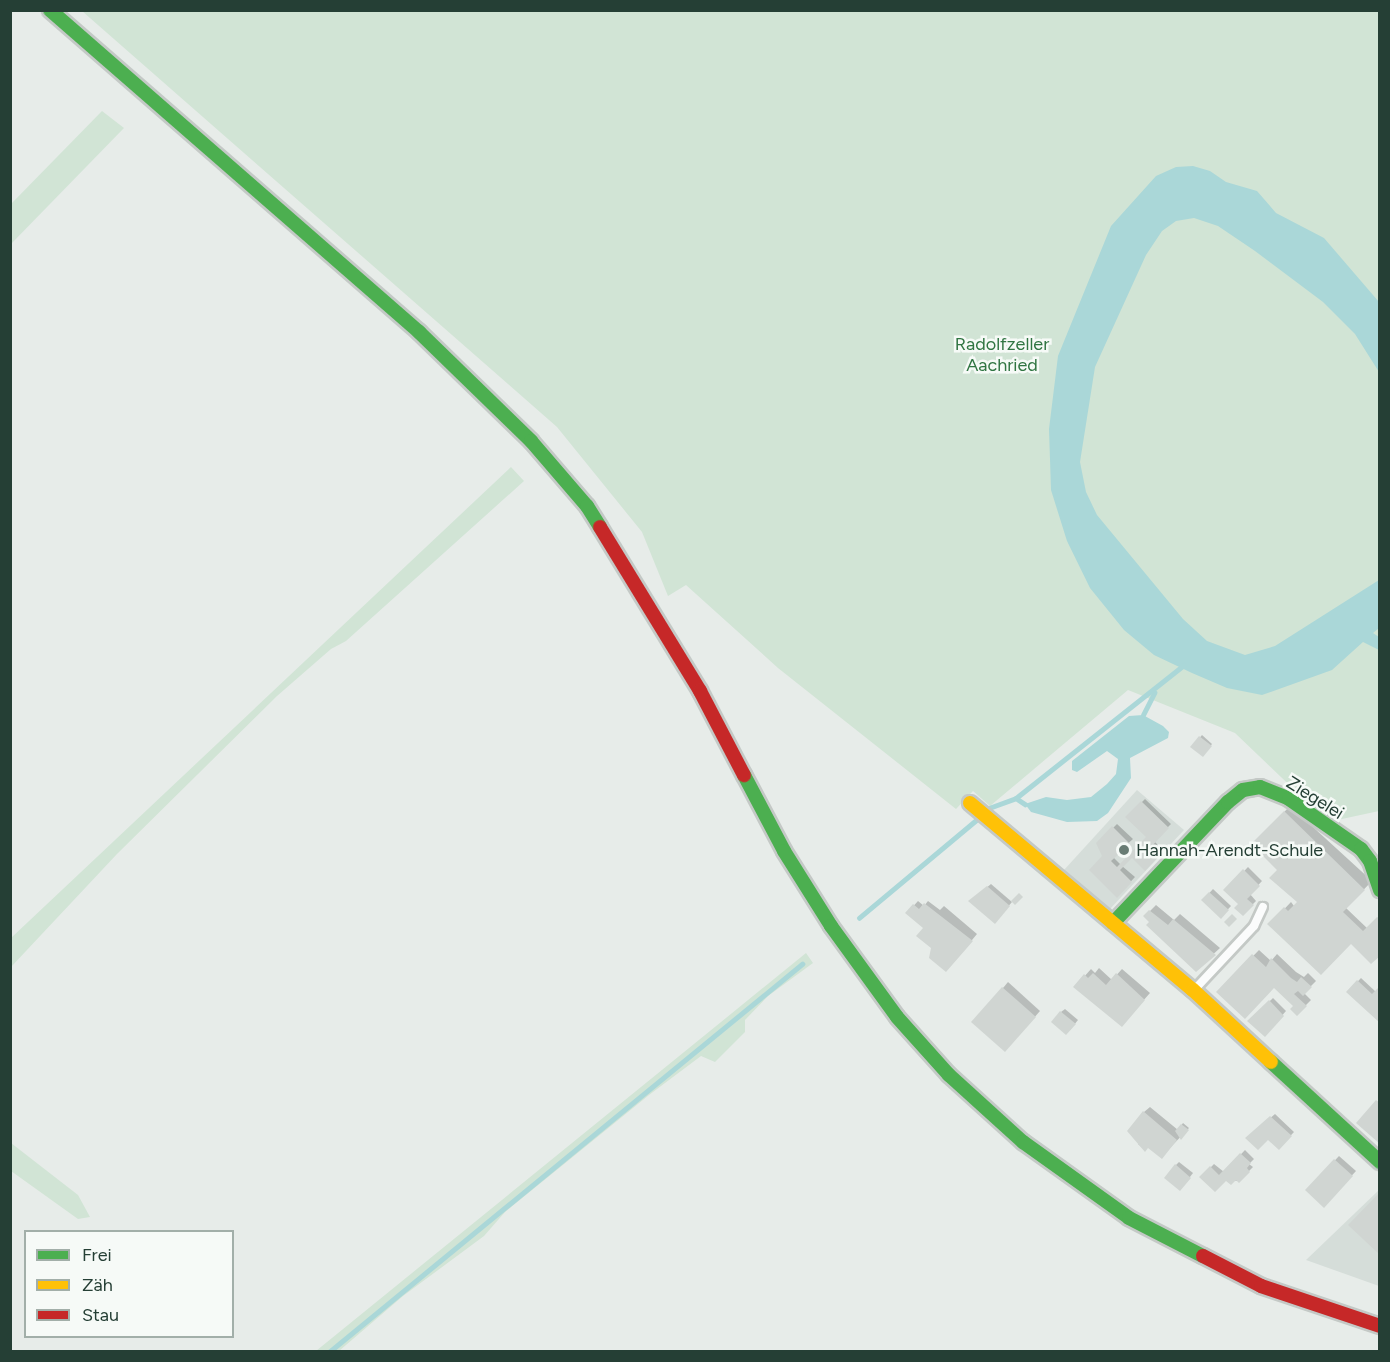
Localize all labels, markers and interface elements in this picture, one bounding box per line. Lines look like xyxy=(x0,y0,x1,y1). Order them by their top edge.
park label: Radolfzeller Aachried xyxy=(955,334,1049,376)
street label: Ziegelei xyxy=(1282,772,1348,824)
place label: Hannah-Arendt-Schule xyxy=(1136,839,1323,861)
marker: Hannah-Arendt-Schule xyxy=(1117,843,1131,857)
legend xyxy=(24,1230,234,1338)
text: Frei xyxy=(82,1244,112,1266)
text: Zäh xyxy=(82,1274,113,1296)
text: Stau xyxy=(82,1304,119,1326)

